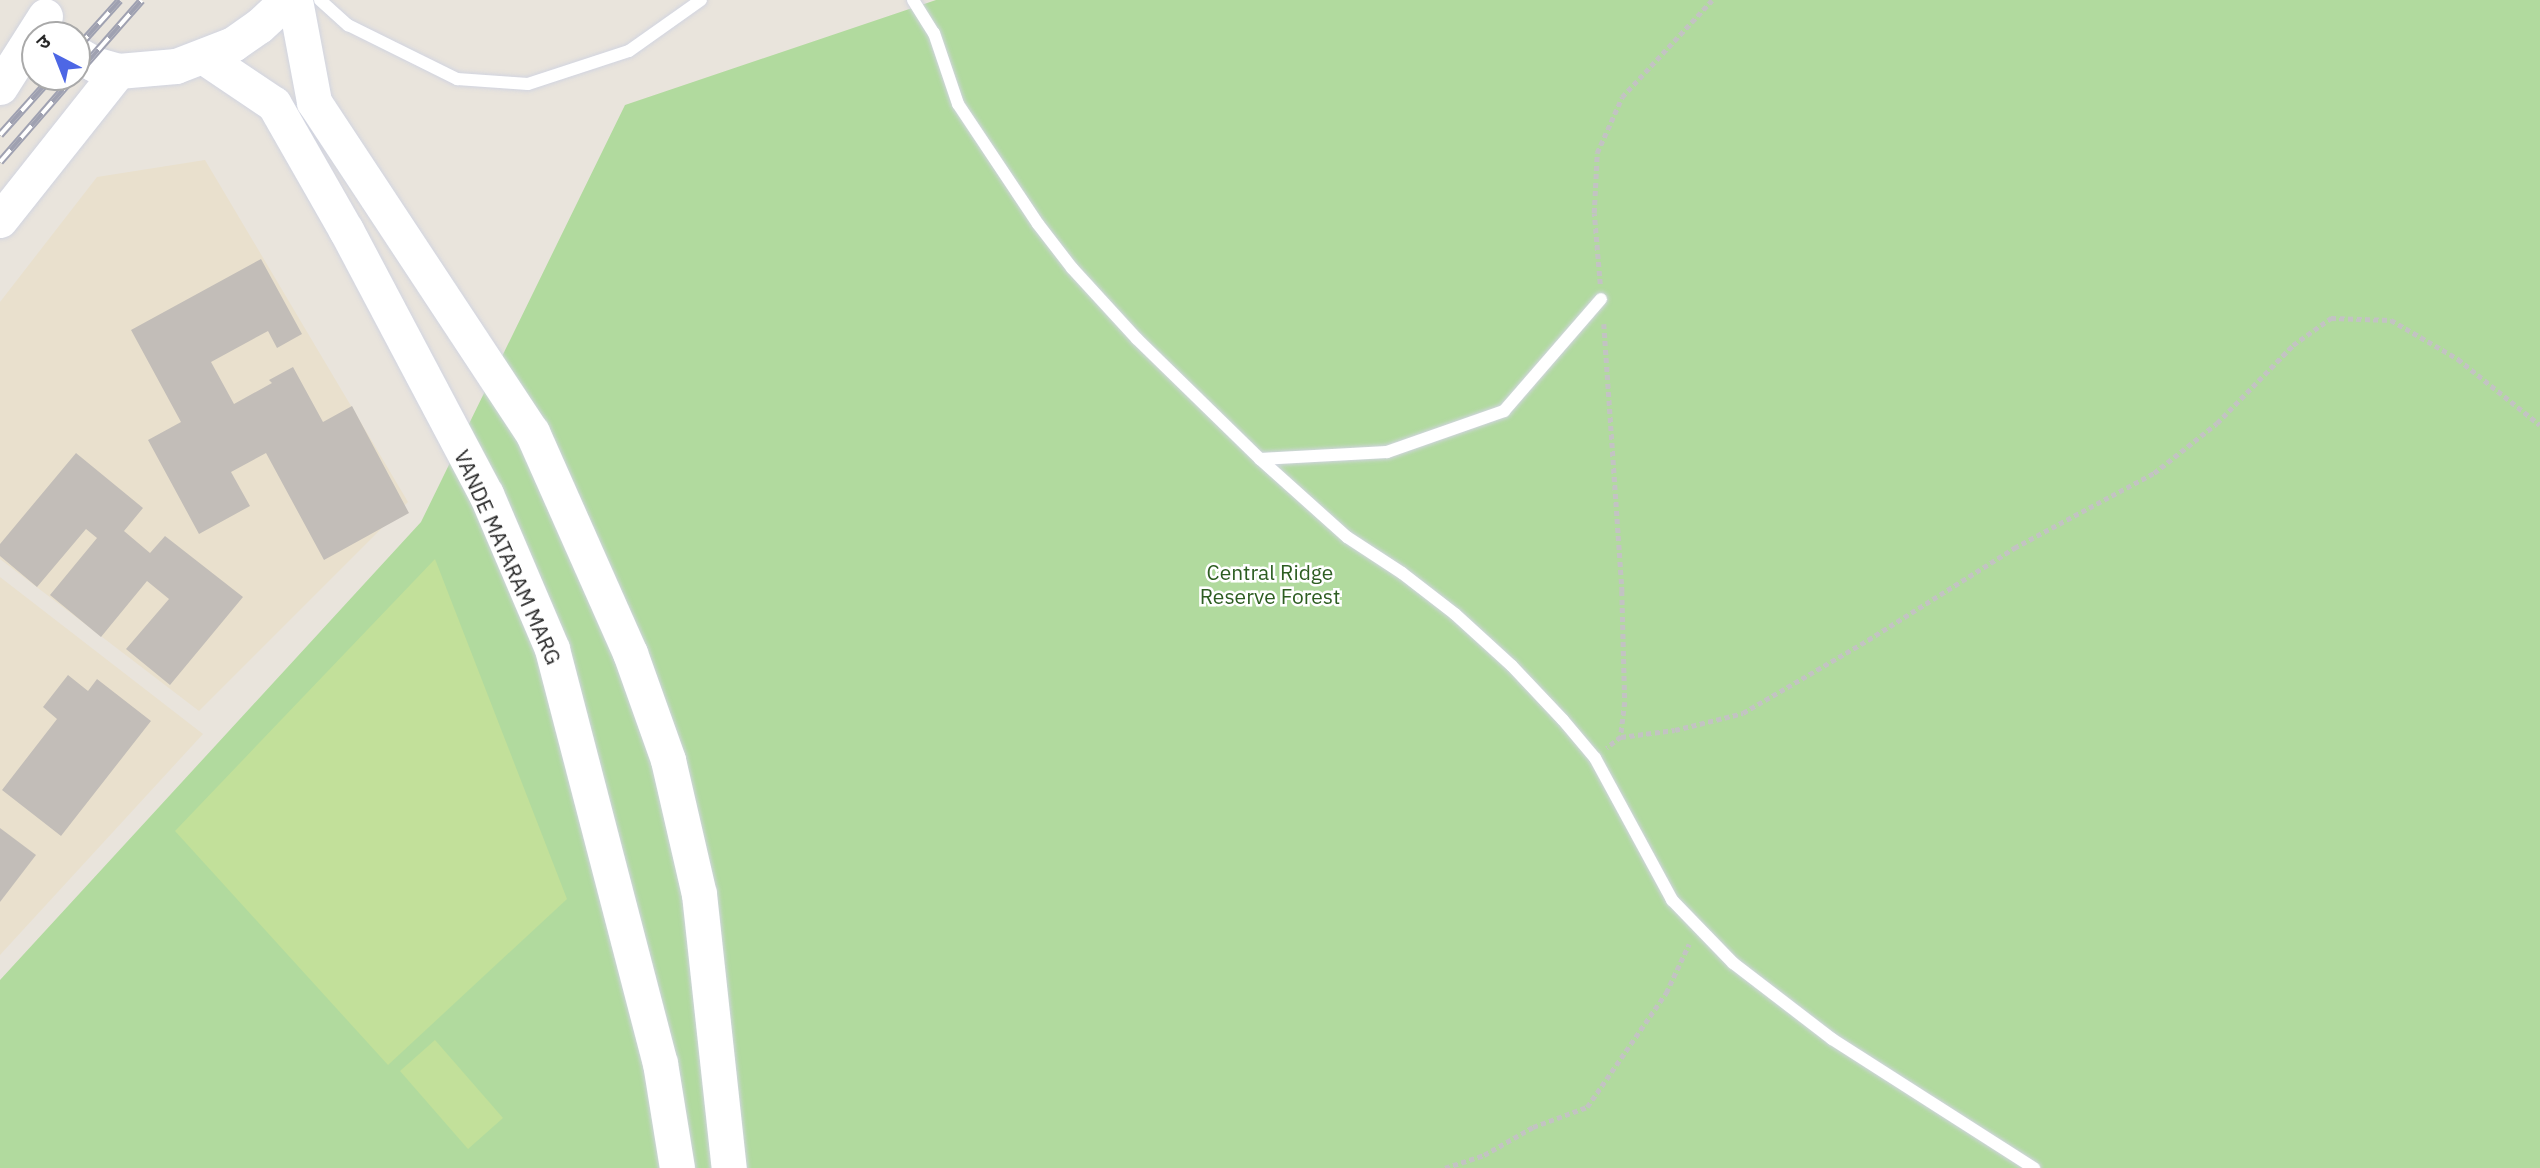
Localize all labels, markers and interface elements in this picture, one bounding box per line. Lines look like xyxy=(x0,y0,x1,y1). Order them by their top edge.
north arrow xyxy=(21,21,91,91)
text: उ xyxy=(31,29,55,55)
street label: VANDE MATARAM MARG xyxy=(449,446,567,668)
park label: Central Ridge Reserve Forest xyxy=(1200,559,1340,609)

